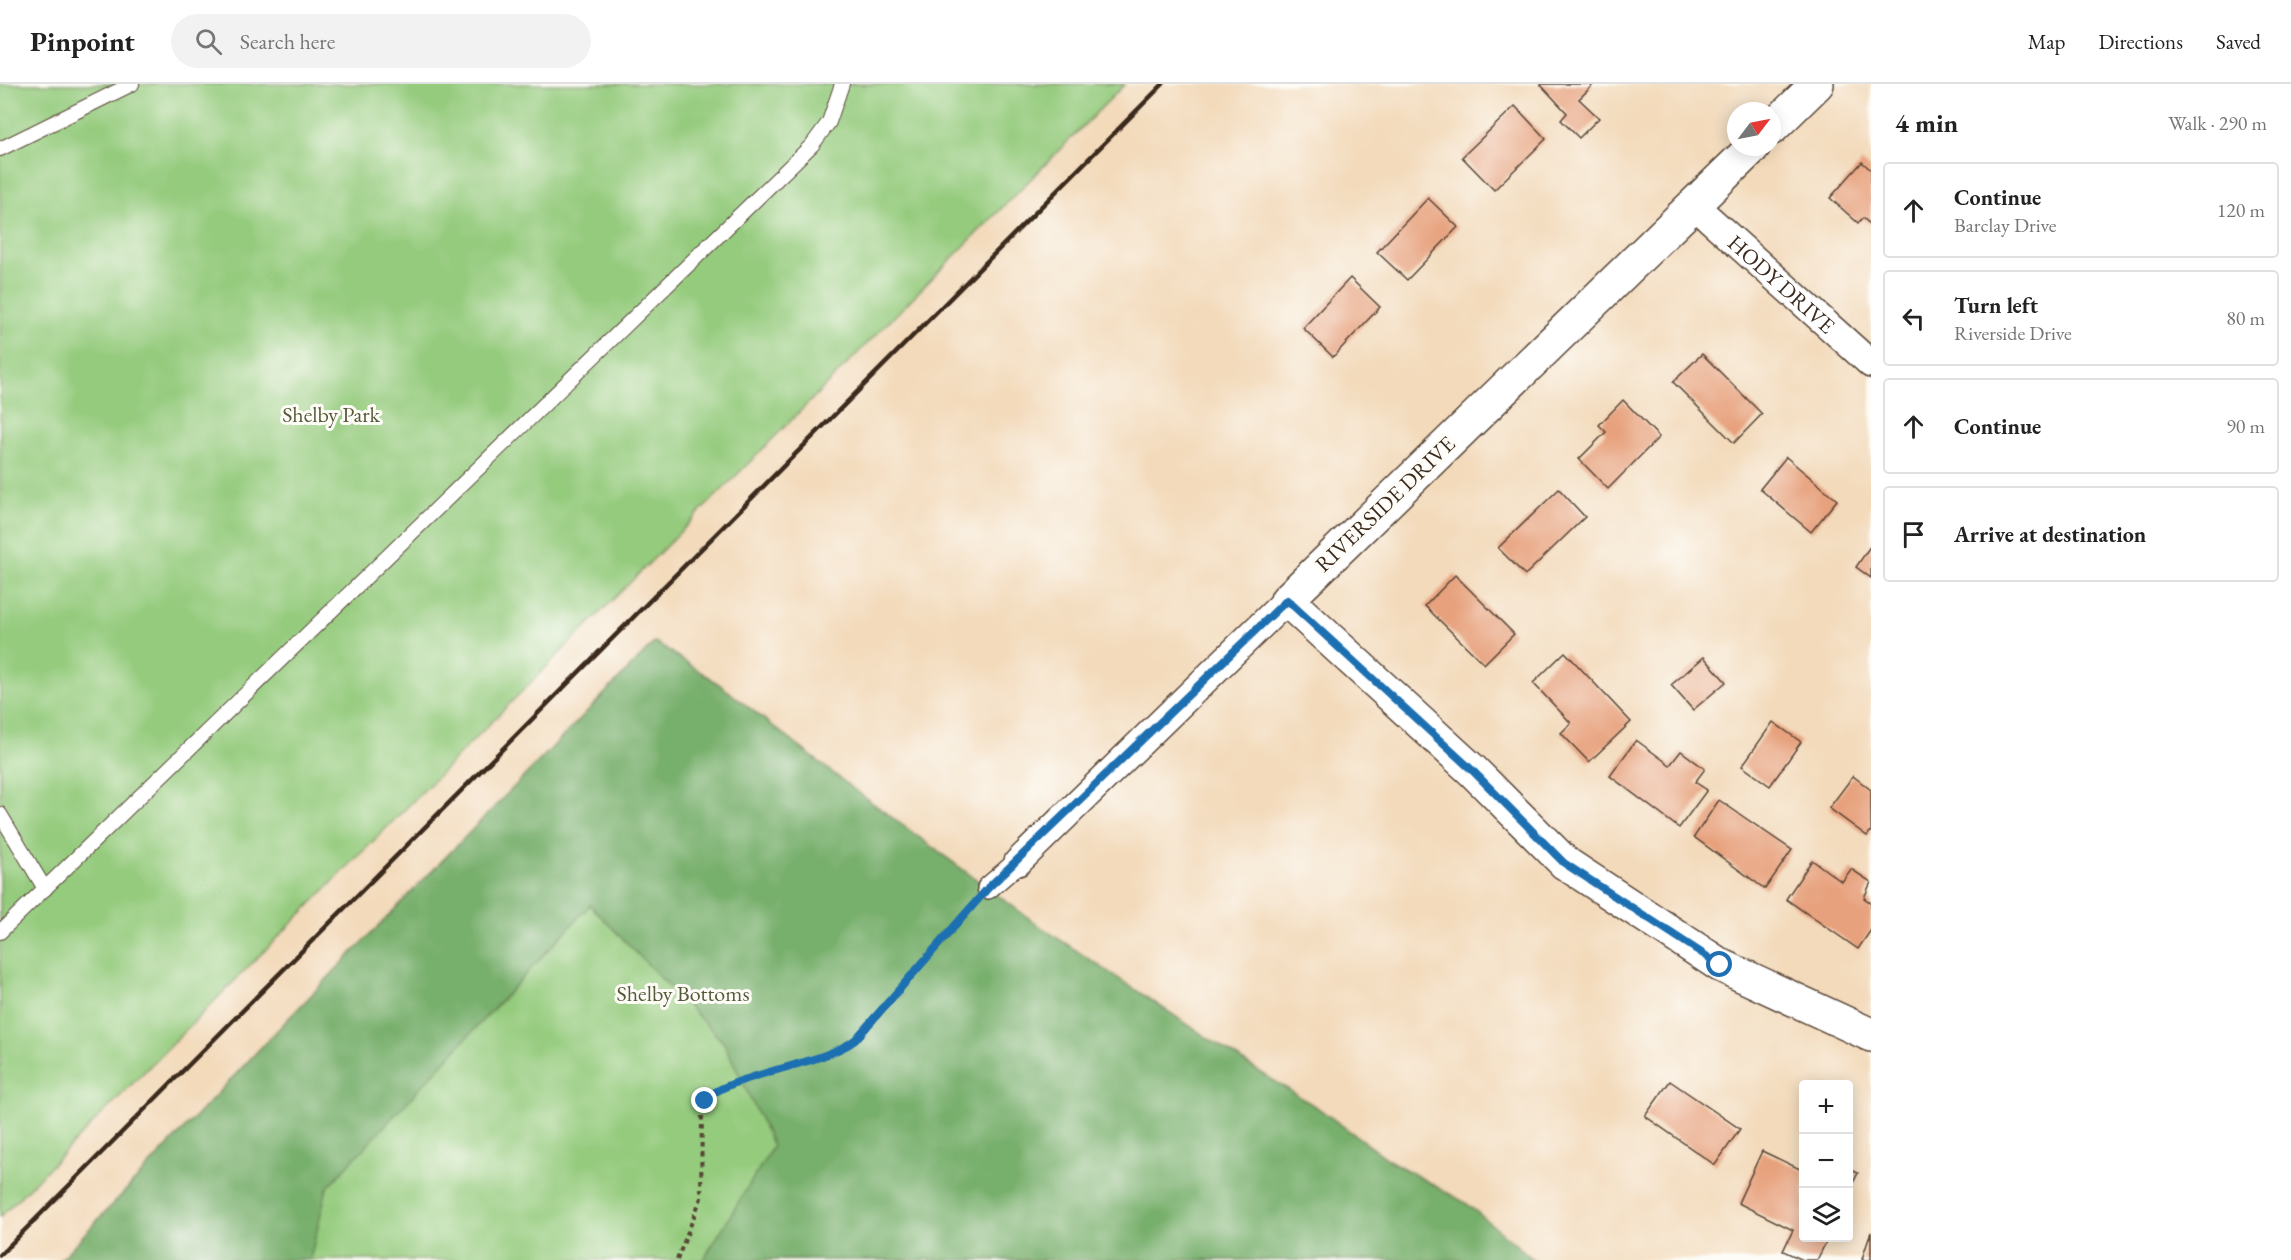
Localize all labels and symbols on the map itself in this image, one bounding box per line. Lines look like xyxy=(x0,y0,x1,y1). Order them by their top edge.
north arrow xyxy=(1727,102,1781,156)
street label: HODY DRIVE xyxy=(1722,228,1842,340)
park label: Shelby Park xyxy=(282,400,381,429)
street label: RIVERSIDE DRIVE xyxy=(1309,430,1461,578)
route start xyxy=(1706,951,1732,977)
park label: Shelby Bottoms xyxy=(617,979,749,1008)
route end xyxy=(691,1087,717,1113)

